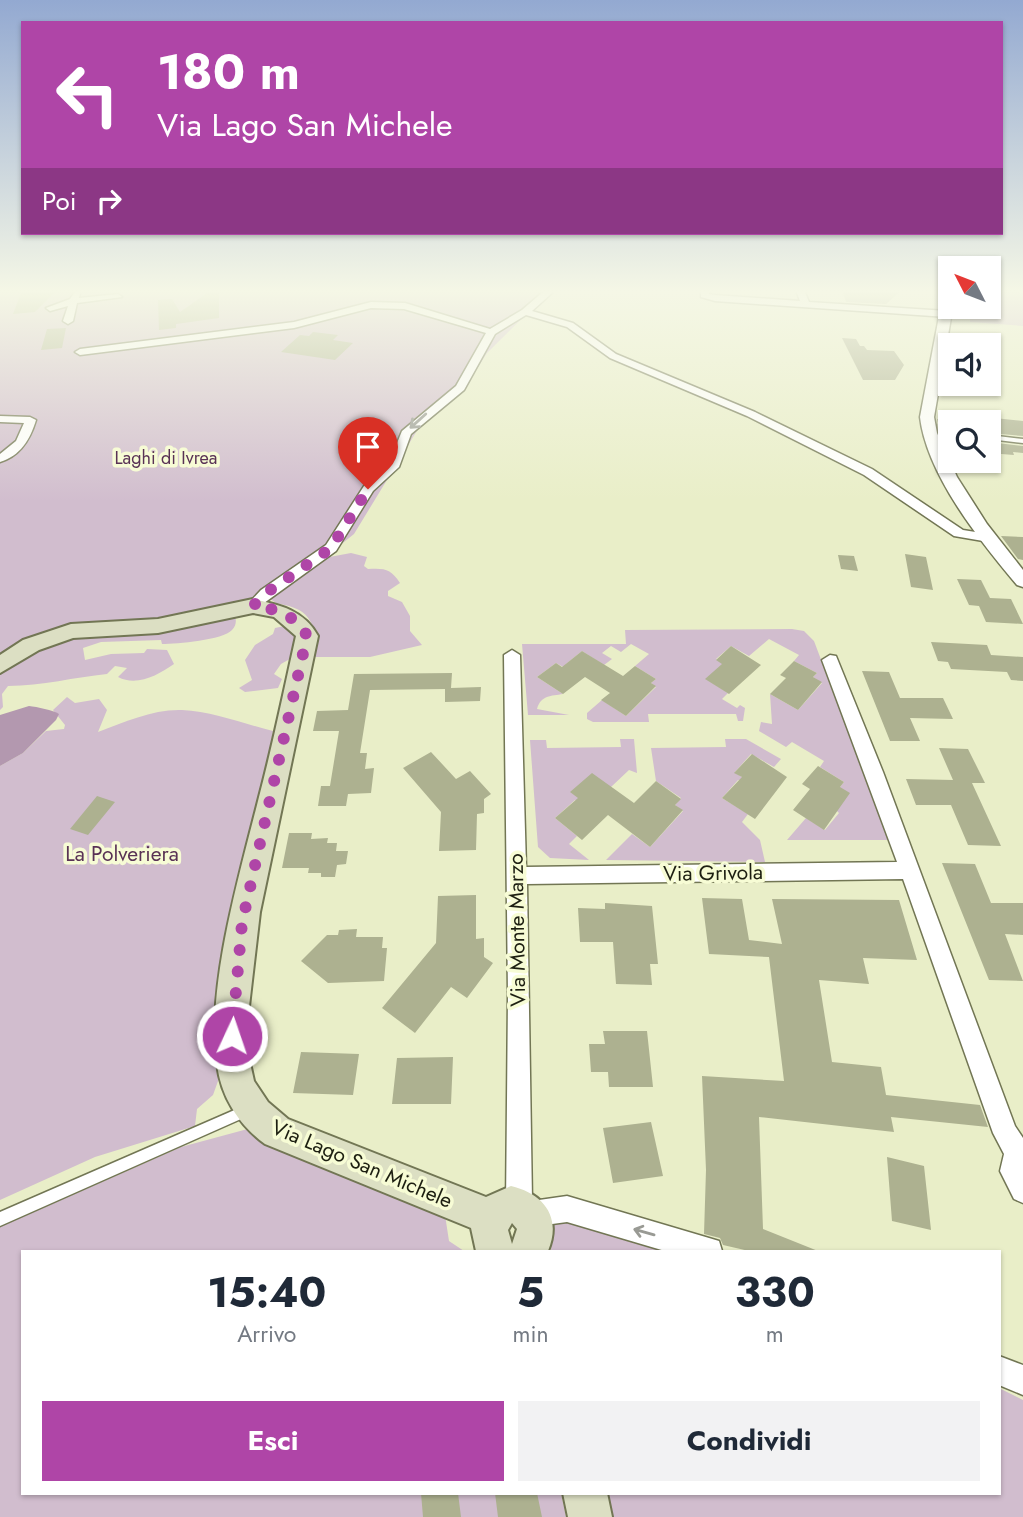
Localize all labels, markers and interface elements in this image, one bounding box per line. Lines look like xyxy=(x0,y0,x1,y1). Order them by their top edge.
text: 180 m xyxy=(157,37,300,107)
icon: left xyxy=(42,49,133,140)
text: Via Lago San Michele xyxy=(157,102,453,148)
text: Poi xyxy=(42,182,76,220)
icon: right xyxy=(90,182,128,220)
north arrow xyxy=(938,256,1001,318)
map controls xyxy=(938,256,1001,473)
button: sound xyxy=(938,333,1001,396)
button: search xyxy=(938,410,1001,473)
one-way arrow xyxy=(410,413,428,429)
pin xyxy=(338,417,398,489)
icon: arrive xyxy=(349,428,387,466)
park label: Laghi di Ivrea xyxy=(114,445,218,471)
park label: La Polveriera xyxy=(65,839,179,869)
street label: Via Monte Marzo xyxy=(501,853,533,1007)
street label: Via Grivola xyxy=(663,857,763,889)
position arrow xyxy=(195,999,269,1073)
street label: Via Lago San Michele xyxy=(267,1112,457,1216)
one-way arrow xyxy=(633,1224,655,1237)
text: 15:40 xyxy=(207,1262,326,1323)
text: 5 xyxy=(517,1262,544,1323)
text: 330 xyxy=(735,1262,815,1323)
text: Arrivo xyxy=(237,1317,296,1351)
text: min xyxy=(513,1317,549,1351)
text: m xyxy=(766,1317,784,1351)
button: Esci xyxy=(42,1401,504,1481)
button: Condividi xyxy=(518,1401,980,1481)

